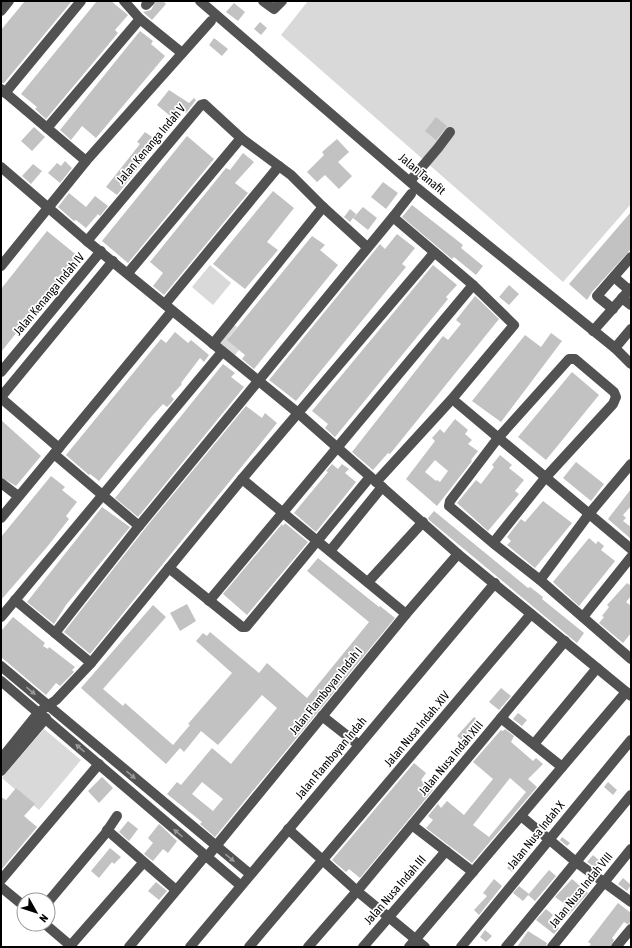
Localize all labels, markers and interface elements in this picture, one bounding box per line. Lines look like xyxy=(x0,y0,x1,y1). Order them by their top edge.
street label: Jalan Kenanga Indah V xyxy=(114,101,188,187)
street label: Jalan Tanafit xyxy=(396,150,449,198)
street label: Jalan Kenanga Indah IV xyxy=(11,250,87,338)
street label: Jalan Flamboyan Indah I xyxy=(287,645,365,737)
one-way arrow xyxy=(26,687,37,695)
street label: Jalan Nusa Indah. XIV xyxy=(381,688,453,770)
street label: Jalan Flamboyan Indah xyxy=(293,714,369,802)
street label: Jalan Nusa Indah XIII xyxy=(416,718,486,798)
one-way arrow xyxy=(75,743,85,752)
one-way arrow xyxy=(125,770,136,779)
street label: Jalan Nusa Indah X xyxy=(504,798,568,872)
one-way arrow xyxy=(173,828,184,837)
street label: Jalan Nusa Indah VIII xyxy=(546,850,616,930)
street label: Jalan Nusa Indah III xyxy=(361,853,429,927)
one-way arrow xyxy=(225,854,236,863)
north arrow xyxy=(16,892,56,932)
text: N xyxy=(37,912,50,925)

